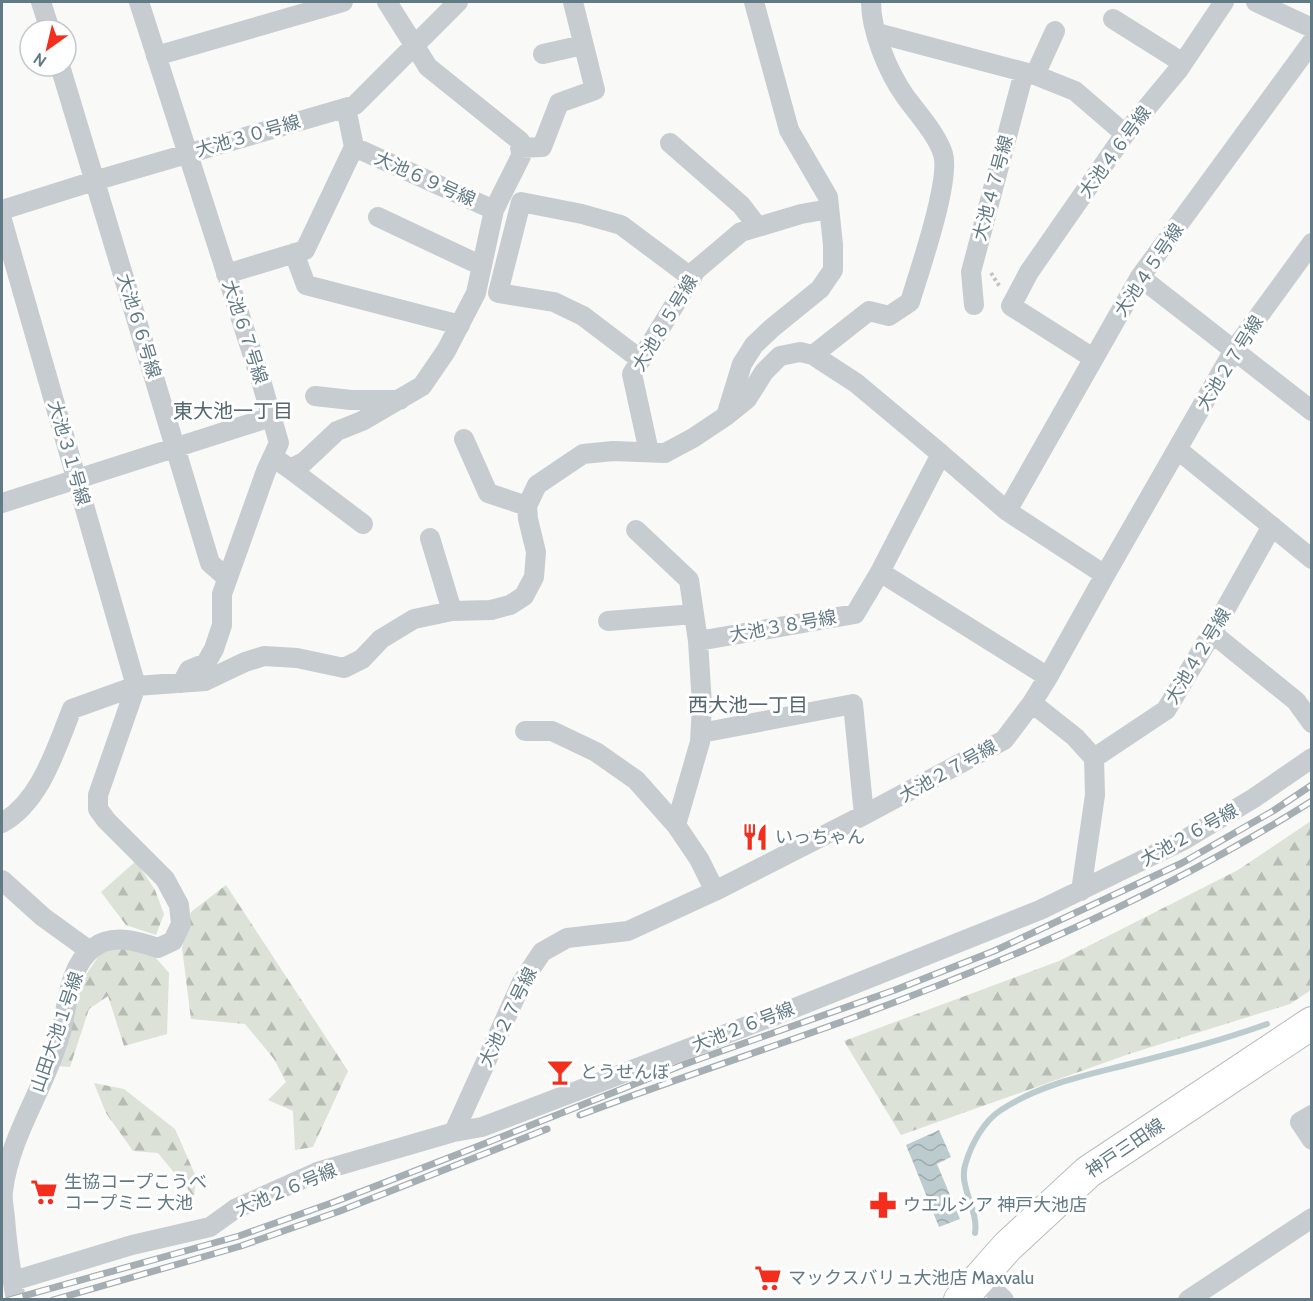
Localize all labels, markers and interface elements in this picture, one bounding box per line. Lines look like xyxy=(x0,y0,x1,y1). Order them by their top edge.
north arrow xyxy=(18,18,78,78)
text: N xyxy=(30,49,50,71)
street label: 大池４６号線 xyxy=(1074,102,1156,202)
street label: 大池３０号線 xyxy=(193,111,303,161)
street label: 大池４７号線 xyxy=(968,133,1018,243)
street label: 大池６９号線 xyxy=(371,147,479,211)
street label: 大池４５号線 xyxy=(1110,219,1188,321)
street label: 大池６６号線 xyxy=(113,271,165,381)
street label: 大池８５号線 xyxy=(628,271,702,375)
street label: 大池６７号線 xyxy=(218,277,272,387)
street label: 大池２７号線 xyxy=(1192,311,1268,415)
street label: 大池３１号線 xyxy=(44,398,94,508)
district label: 東大池一丁目 xyxy=(173,399,293,423)
street label: 大池４２号線 xyxy=(1161,604,1235,708)
street label: 大池３８号線 xyxy=(728,606,838,646)
district label: 西大池一丁目 xyxy=(688,693,808,717)
street label: 大池２７号線 xyxy=(895,735,1001,807)
street label: 大池２６号線 xyxy=(1136,799,1242,871)
restaurant icon: いっちゃん xyxy=(740,822,770,852)
place label: いっちゃん xyxy=(775,826,865,848)
street label: 大池２７号線 xyxy=(474,964,542,1070)
street label: 山田大池１号線 xyxy=(26,969,88,1095)
street label: 大池２６号線 xyxy=(689,997,797,1057)
bar icon: とうせんぼ xyxy=(545,1057,575,1087)
place label: とうせんぼ xyxy=(580,1061,670,1083)
street label: 神戸三田線 xyxy=(1082,1114,1168,1182)
street label: 大池２６号線 xyxy=(232,1159,340,1221)
place label: 生協コープこうべ コープミニ 大池 xyxy=(64,1171,207,1214)
supermarket icon: 生協コープこうべ コープミニ 大池 xyxy=(29,1177,59,1207)
pharmacy icon: ウエルシア 神戸大池店 xyxy=(868,1190,898,1220)
place label: ウエルシア 神戸大池店 xyxy=(903,1194,1087,1216)
supermarket icon: マックスバリュ大池店 Maxvalu xyxy=(753,1263,783,1293)
place label: マックスバリュ大池店 Maxvalu xyxy=(788,1267,1034,1289)

